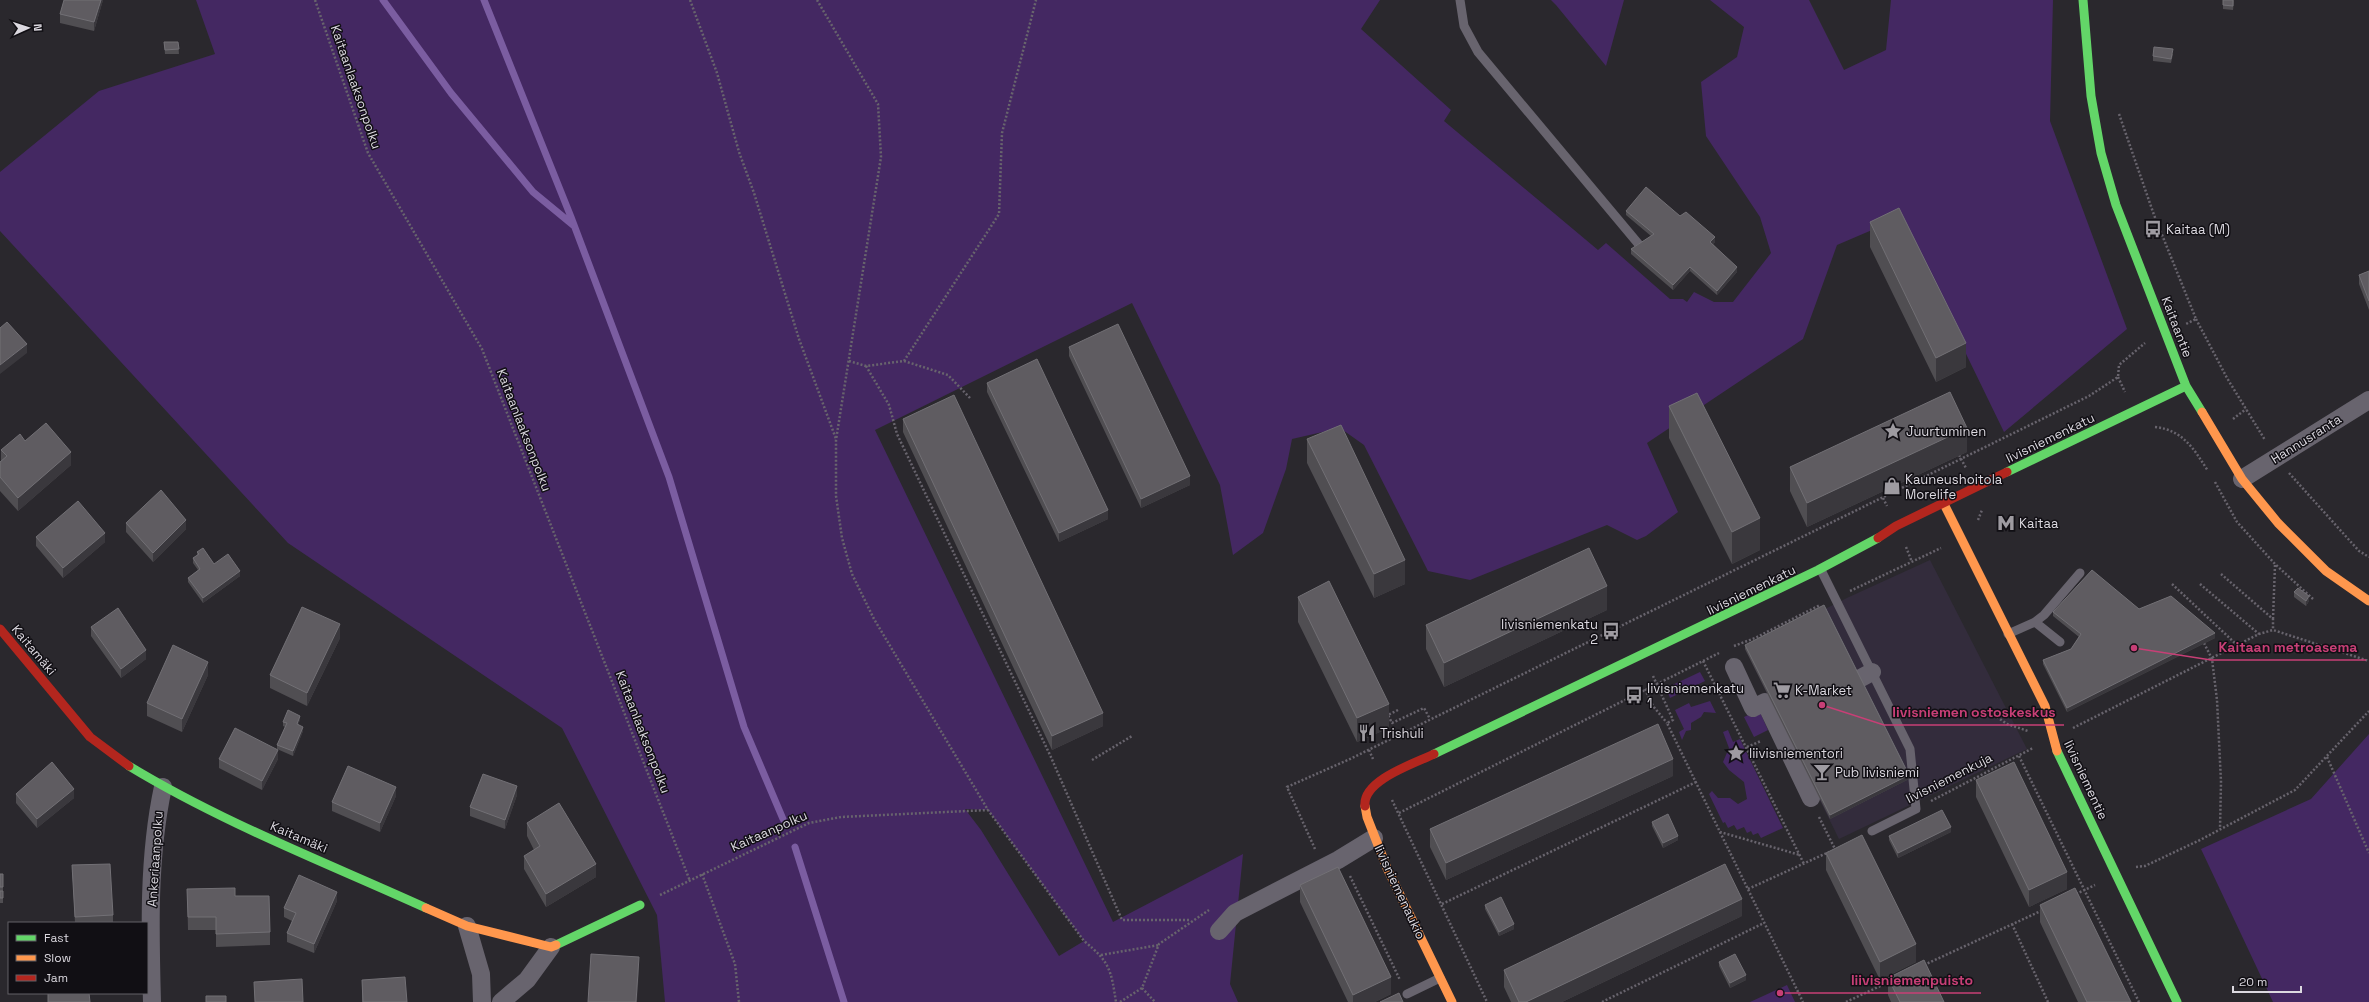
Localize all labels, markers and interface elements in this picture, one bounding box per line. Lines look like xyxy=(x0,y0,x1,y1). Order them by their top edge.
north arrow xyxy=(8,8,48,48)
text: N xyxy=(31,23,45,32)
street label: Kaitaanlaaksonpolku xyxy=(327,23,385,151)
bus stop icon: Kaitaa (M) xyxy=(2143,219,2163,239)
place label: Kaitaa (M) xyxy=(2166,221,2230,238)
street label: Kaitaantie xyxy=(2158,294,2196,360)
street label: Kaitaanlaaksonpolku xyxy=(493,366,555,494)
street label: Iivisniemenkatu xyxy=(2003,409,2097,467)
street label: Hannusranta xyxy=(2268,410,2345,467)
place icon: Juurtuminen xyxy=(1883,421,1903,441)
place label: Juurtuminen xyxy=(1906,423,1986,440)
place label: Kauneushoitola Morelife xyxy=(1905,471,2003,503)
shop icon: Kauneushoitola Morelife xyxy=(1882,476,1902,496)
metro station icon: Kaitaa xyxy=(1996,513,2016,533)
place label: Kaitaa xyxy=(2019,515,2059,532)
street label: Iivisniemenkatu xyxy=(1704,561,1798,619)
place label: Iivisniemenkatu 2 xyxy=(1501,616,1598,648)
street label: Kaitamäki xyxy=(8,621,60,679)
bus stop icon: Iivisniemenkatu 2 xyxy=(1601,621,1621,641)
callout: Kaitaan metroasema xyxy=(2211,634,2366,660)
text: Kaitaan metroasema xyxy=(2219,638,2357,656)
street label: Kaitaanlaaksonpolku xyxy=(612,668,674,796)
place label: Iivisniemenkatu 1 xyxy=(1647,680,1744,712)
supermarket icon: K-Market xyxy=(1772,680,1792,700)
place label: K-Market xyxy=(1795,682,1852,699)
bus stop icon: Iivisniemenkatu 1 xyxy=(1624,685,1644,705)
callout: Iivisniemen ostoskeskus xyxy=(1884,699,2064,725)
text: Iivisniemen ostoskeskus xyxy=(1892,703,2056,721)
restaurant icon: Trishuli xyxy=(1357,723,1377,743)
place label: Trishuli xyxy=(1380,725,1424,742)
street label: Iivisniementie xyxy=(2060,738,2112,822)
place icon: Iiivisniementori xyxy=(1726,743,1746,763)
place label: Iiivisniementori xyxy=(1749,745,1843,762)
street label: Iivisniemenkuja xyxy=(1903,749,1996,807)
bar icon: Pub Iivisniemi xyxy=(1812,762,1832,782)
place label: Pub Iivisniemi xyxy=(1835,764,1919,781)
street label: Kaitaanpolku xyxy=(728,807,810,855)
street label: Ankeriaanpolku xyxy=(143,810,167,908)
street label: Kaitamäki xyxy=(268,817,330,857)
street label: Iivisniemenaukio xyxy=(1371,842,1429,942)
legend xyxy=(8,922,148,994)
text: Fast xyxy=(44,930,69,946)
text: Slow xyxy=(44,950,71,966)
callout: Iiivisniemenpuisto xyxy=(1843,967,1981,993)
scale bar xyxy=(2233,968,2301,994)
text: Jam xyxy=(44,970,68,986)
text: Iiivisniemenpuisto xyxy=(1851,971,1973,989)
text: 20 m xyxy=(2239,974,2267,990)

